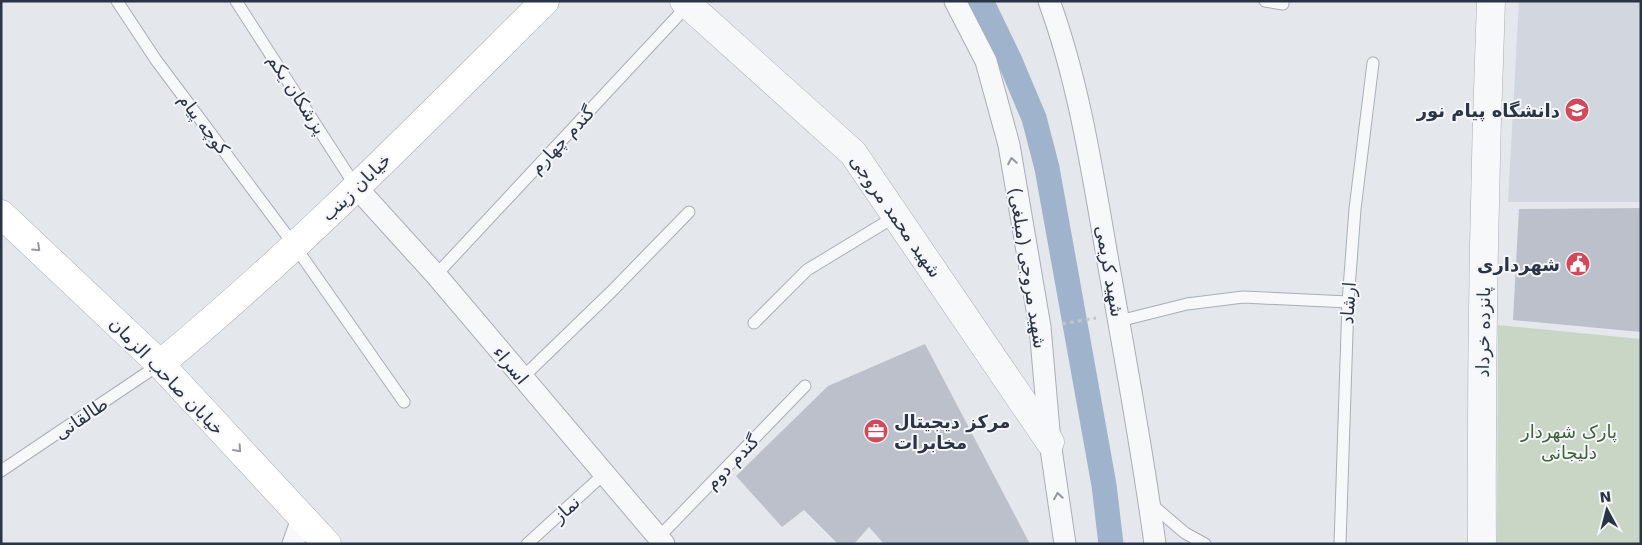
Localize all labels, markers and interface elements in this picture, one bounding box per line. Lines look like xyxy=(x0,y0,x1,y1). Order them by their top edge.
street label: پزشکان یکم xyxy=(262,50,331,139)
street label: کوچه پیام xyxy=(173,89,234,160)
school or university icon: دانشگاه پیام نور xyxy=(1564,97,1590,123)
place label: دانشگاه پیام نور xyxy=(1416,100,1560,122)
street label: گندم چهارم xyxy=(525,101,600,179)
street label: خیابان زینب xyxy=(317,149,395,225)
street label: شهید محمد مروجی xyxy=(845,150,946,282)
one-way arrow xyxy=(1007,157,1017,166)
street label: شهید مروجی (مبلغی) xyxy=(1004,186,1051,350)
street label: شهید کریمی xyxy=(1091,223,1128,319)
one-way arrow xyxy=(31,242,40,251)
public building icon: شهرداری xyxy=(1565,251,1591,277)
place label: شهرداری xyxy=(1477,254,1560,276)
street label: ارشاد xyxy=(1336,281,1360,325)
street label: پانزده خرداد xyxy=(1472,286,1495,378)
street label: خیابان صاحب الزمان xyxy=(105,313,229,440)
street label: اسراء xyxy=(488,342,533,389)
street label: طالقانی xyxy=(50,393,112,443)
place label: مرکز دیجیتال مخابرات xyxy=(894,411,1010,454)
office icon: مرکز دیجیتال مخابرات xyxy=(863,418,889,444)
park label: پارک شهردار دلیجانی xyxy=(1520,421,1617,463)
street label: گندم دوم xyxy=(701,430,764,495)
one-way arrow xyxy=(232,443,241,452)
north arrow xyxy=(1582,485,1632,535)
text: N xyxy=(1599,488,1612,506)
street label: نماز xyxy=(547,491,584,527)
one-way arrow xyxy=(1053,491,1064,499)

